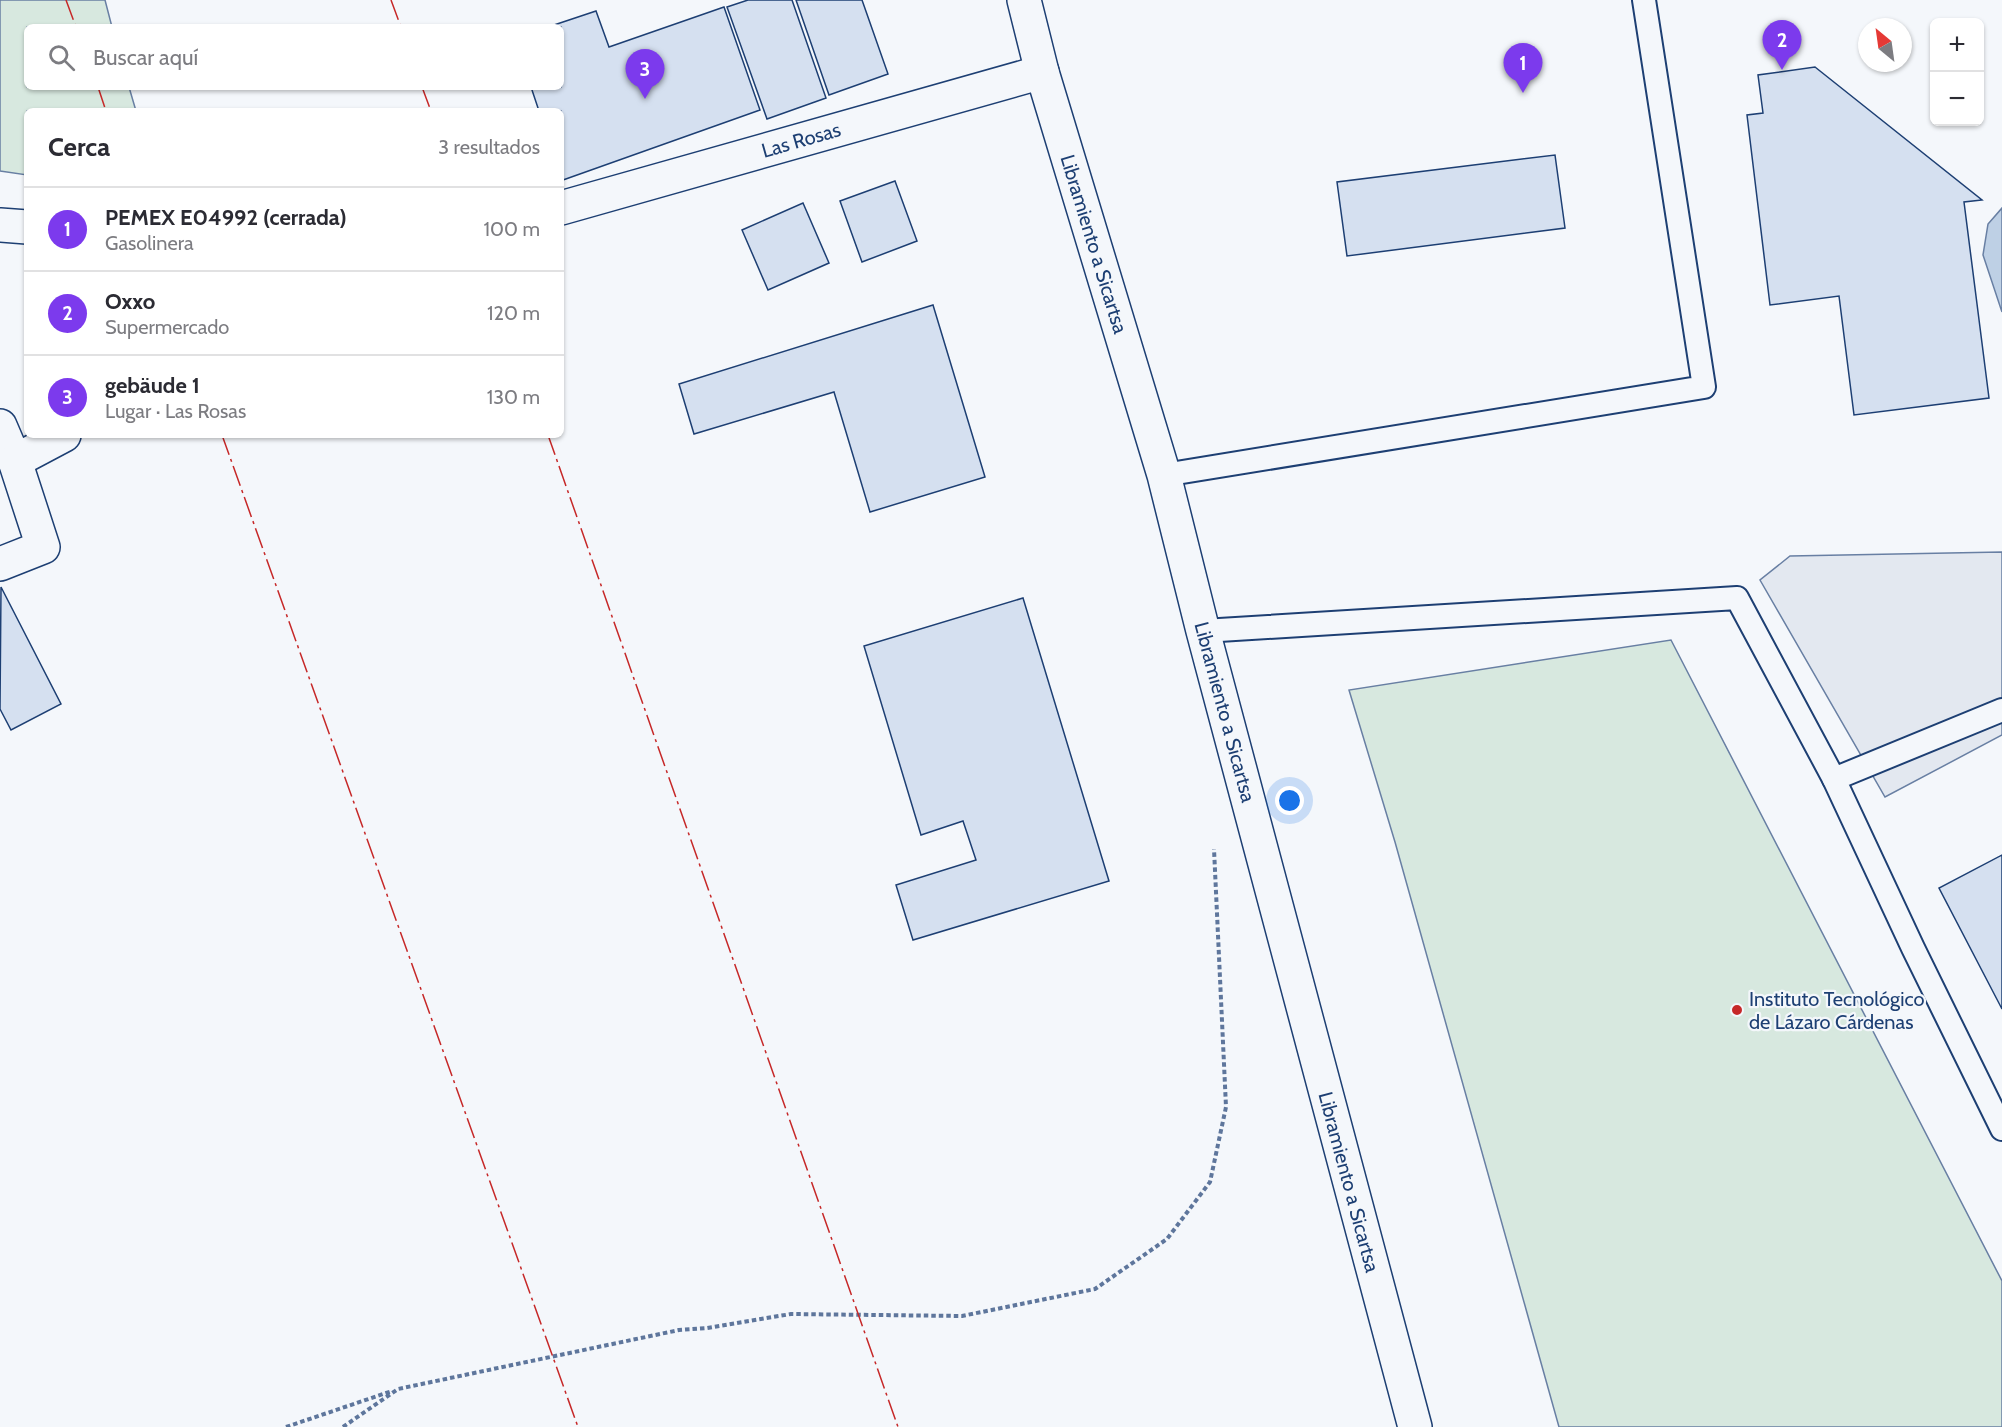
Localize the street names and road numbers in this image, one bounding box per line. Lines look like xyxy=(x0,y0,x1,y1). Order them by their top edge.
street label: Las Rosas xyxy=(759,117,843,163)
street label: Libramiento a Sicartsa xyxy=(1055,152,1133,337)
street label: Libramiento a Sicartsa xyxy=(1189,619,1261,805)
street label: Libramiento a Sicartsa xyxy=(1313,1089,1385,1275)

